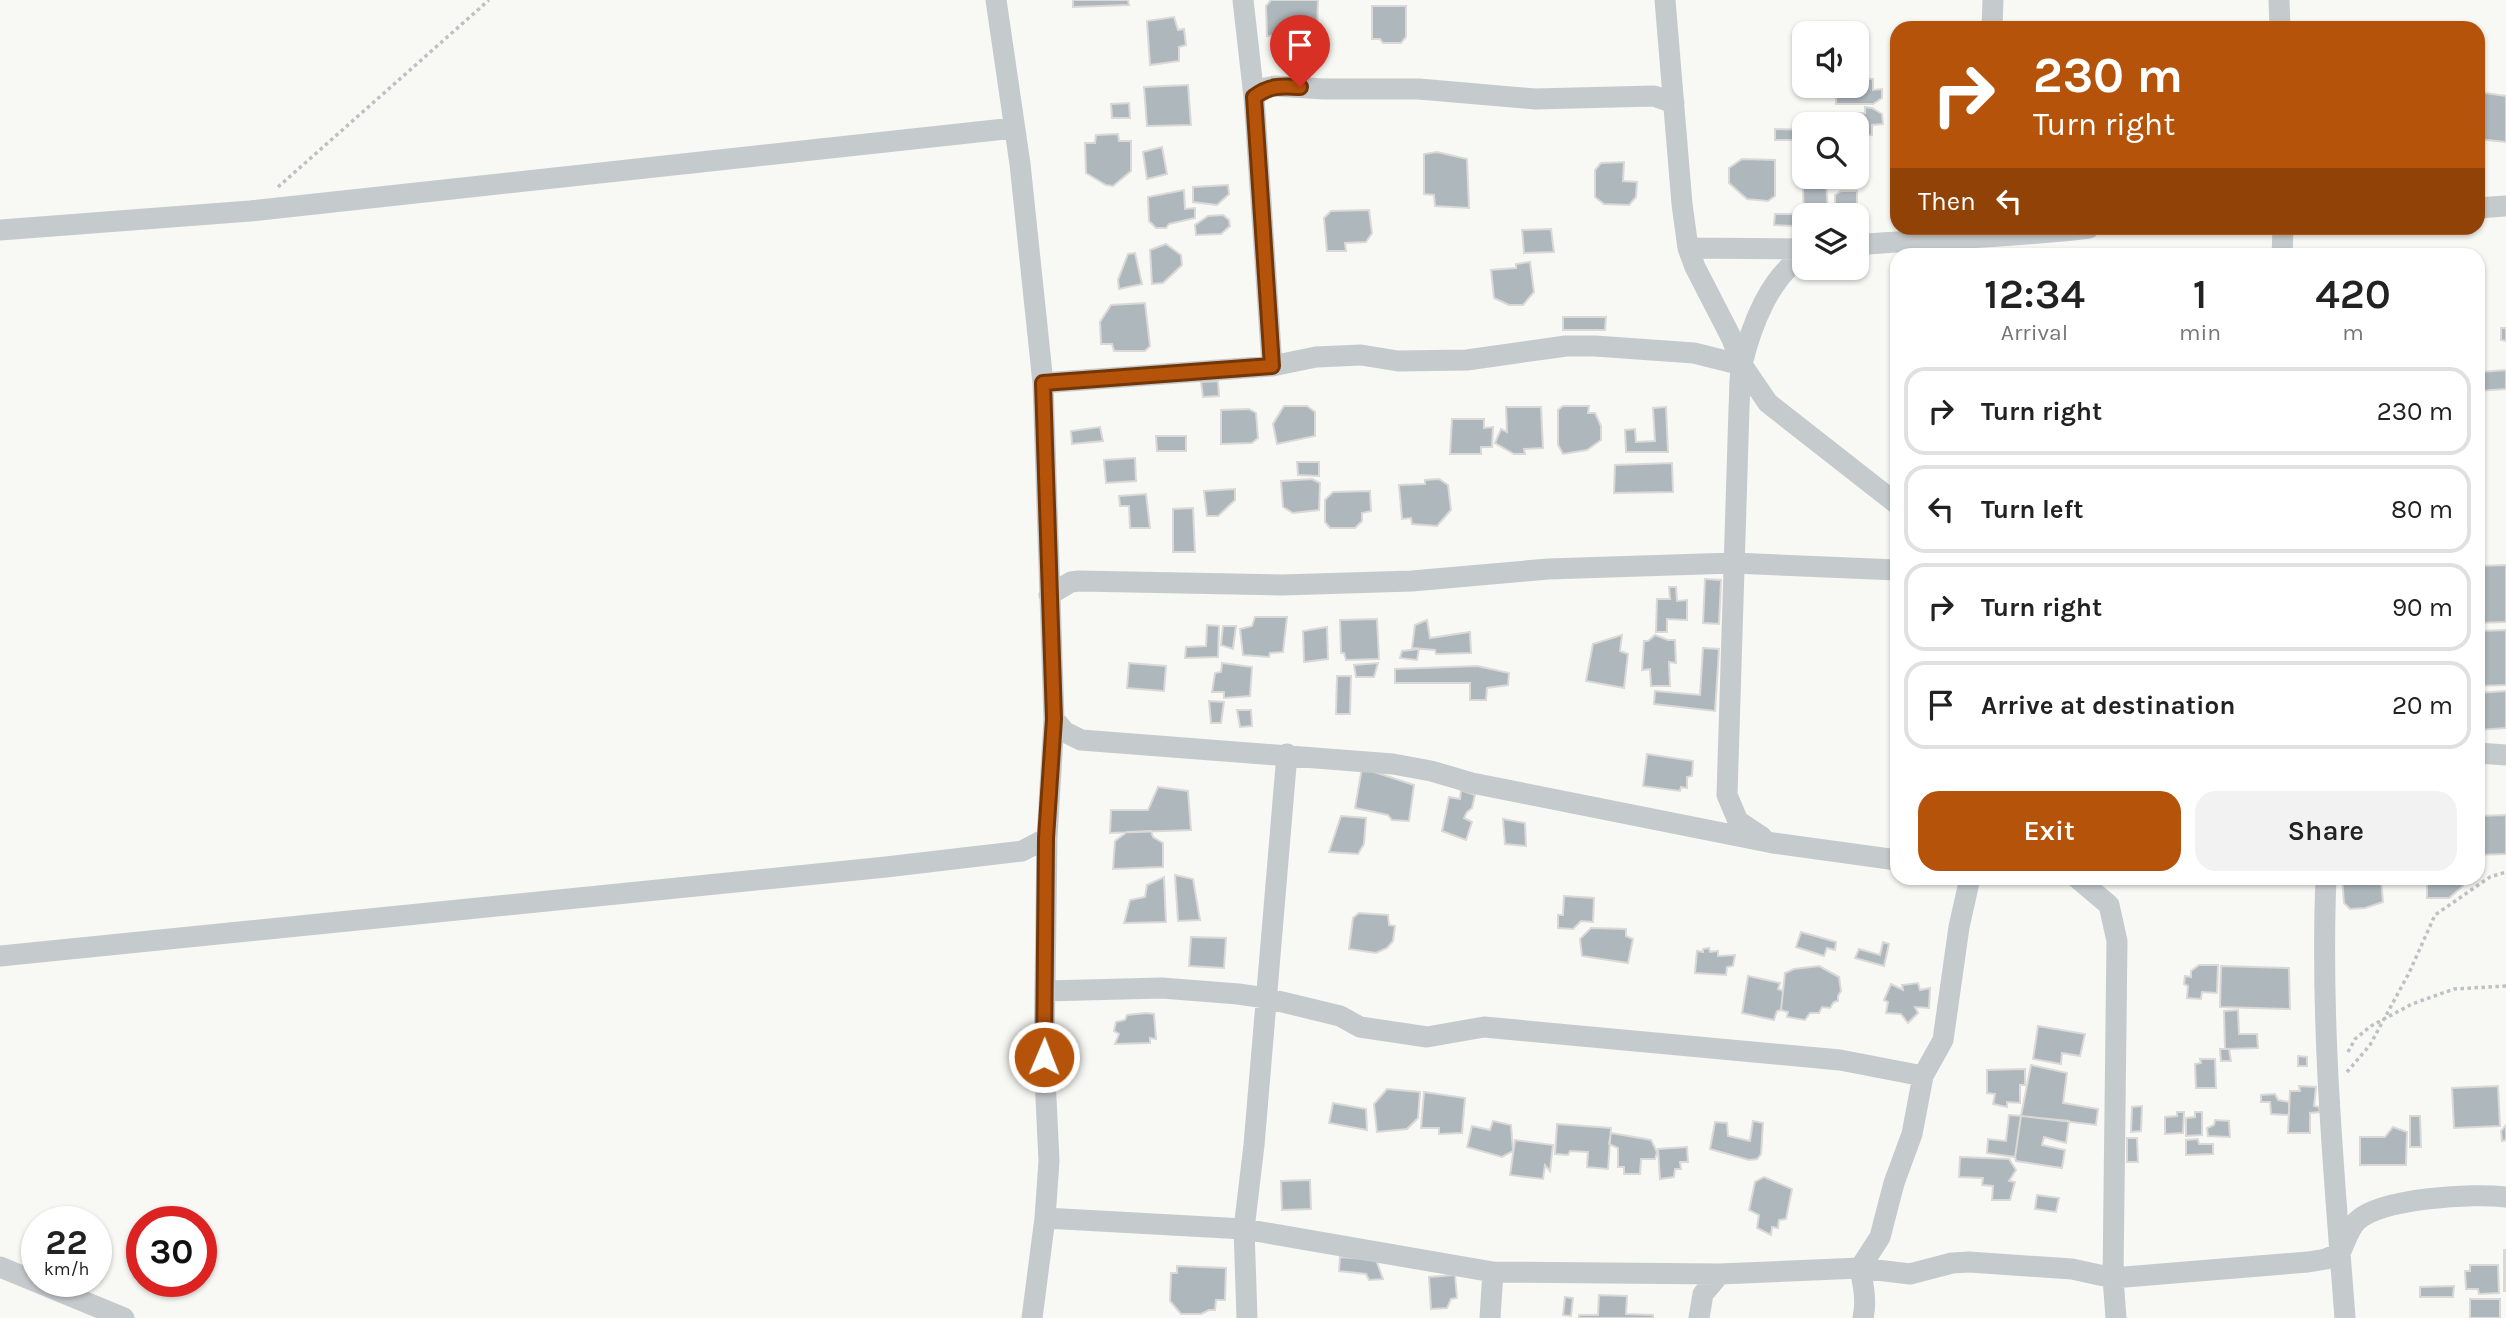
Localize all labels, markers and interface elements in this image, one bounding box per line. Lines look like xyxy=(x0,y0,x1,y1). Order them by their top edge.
pin xyxy=(1270,15,1330,87)
map controls xyxy=(1792,21,1869,280)
button: sound xyxy=(1792,21,1869,98)
icon: arrive xyxy=(1281,26,1319,64)
text: 230 m xyxy=(2033,47,2183,104)
icon: right xyxy=(1918,49,2009,140)
text: Turn right xyxy=(2033,106,2175,143)
button: search xyxy=(1792,112,1869,189)
icon: left xyxy=(1990,182,2028,220)
text: Then xyxy=(1918,186,1976,217)
button: layers xyxy=(1792,203,1869,280)
text: 12:34 xyxy=(1984,269,2085,319)
text: 1 xyxy=(2193,269,2207,319)
text: 420 xyxy=(2315,269,2391,319)
text: Arrival xyxy=(2001,319,2068,346)
text: min xyxy=(2179,319,2221,346)
text: m xyxy=(2342,319,2364,346)
icon: right xyxy=(1922,392,1960,430)
text: Turn right xyxy=(1981,396,2102,427)
text: 230 m xyxy=(2377,396,2453,427)
icon: left xyxy=(1922,490,1960,528)
text: Turn left xyxy=(1981,494,2083,525)
text: 80 m xyxy=(2391,494,2453,525)
icon: right xyxy=(1922,588,1960,626)
text: Turn right xyxy=(1981,592,2102,623)
text: 90 m xyxy=(2392,592,2453,623)
icon: arrive xyxy=(1922,686,1960,724)
text: Arrive at destination xyxy=(1981,690,2235,721)
text: 20 m xyxy=(2392,690,2453,721)
button: Exit xyxy=(1918,791,2181,871)
button: Share xyxy=(2195,791,2457,871)
position arrow xyxy=(1007,1020,1081,1094)
speed limit sign: 30 xyxy=(126,1206,217,1297)
text: 22 xyxy=(45,1222,88,1263)
text: km/h xyxy=(44,1258,89,1280)

